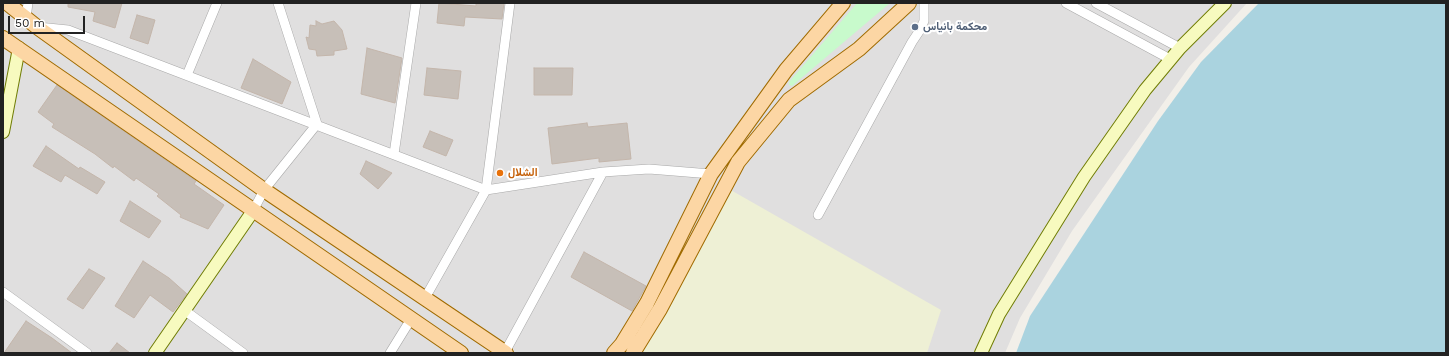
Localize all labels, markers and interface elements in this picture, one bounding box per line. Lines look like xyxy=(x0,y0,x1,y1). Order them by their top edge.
scale bar xyxy=(10,8,87,34)
text: 50 m xyxy=(15,16,45,30)
place label: محكمة بانياس xyxy=(923,20,987,34)
marker: محكمة بانياس xyxy=(910,22,920,32)
place label: الشلال xyxy=(508,166,537,180)
marker: الشلال xyxy=(495,168,505,178)

